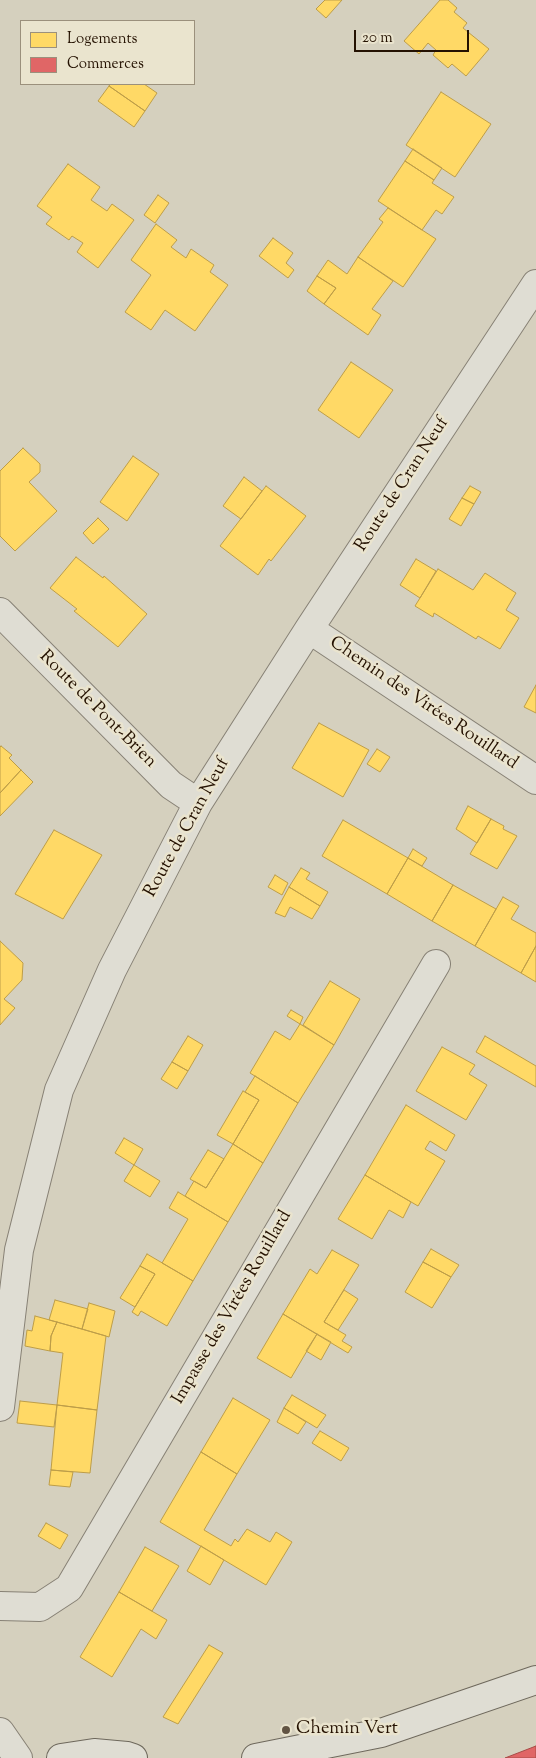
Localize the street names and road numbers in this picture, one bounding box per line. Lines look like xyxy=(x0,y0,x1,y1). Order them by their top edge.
street label: Route de Cran Neuf xyxy=(351,414,455,556)
street label: Chemin des Virées Rouillard xyxy=(325,633,521,775)
street label: Route de Pont-Brien xyxy=(34,647,160,773)
street label: Route de Cran Neuf xyxy=(141,755,235,901)
street label: Impasse des Virées Rouillard xyxy=(169,1207,297,1409)

